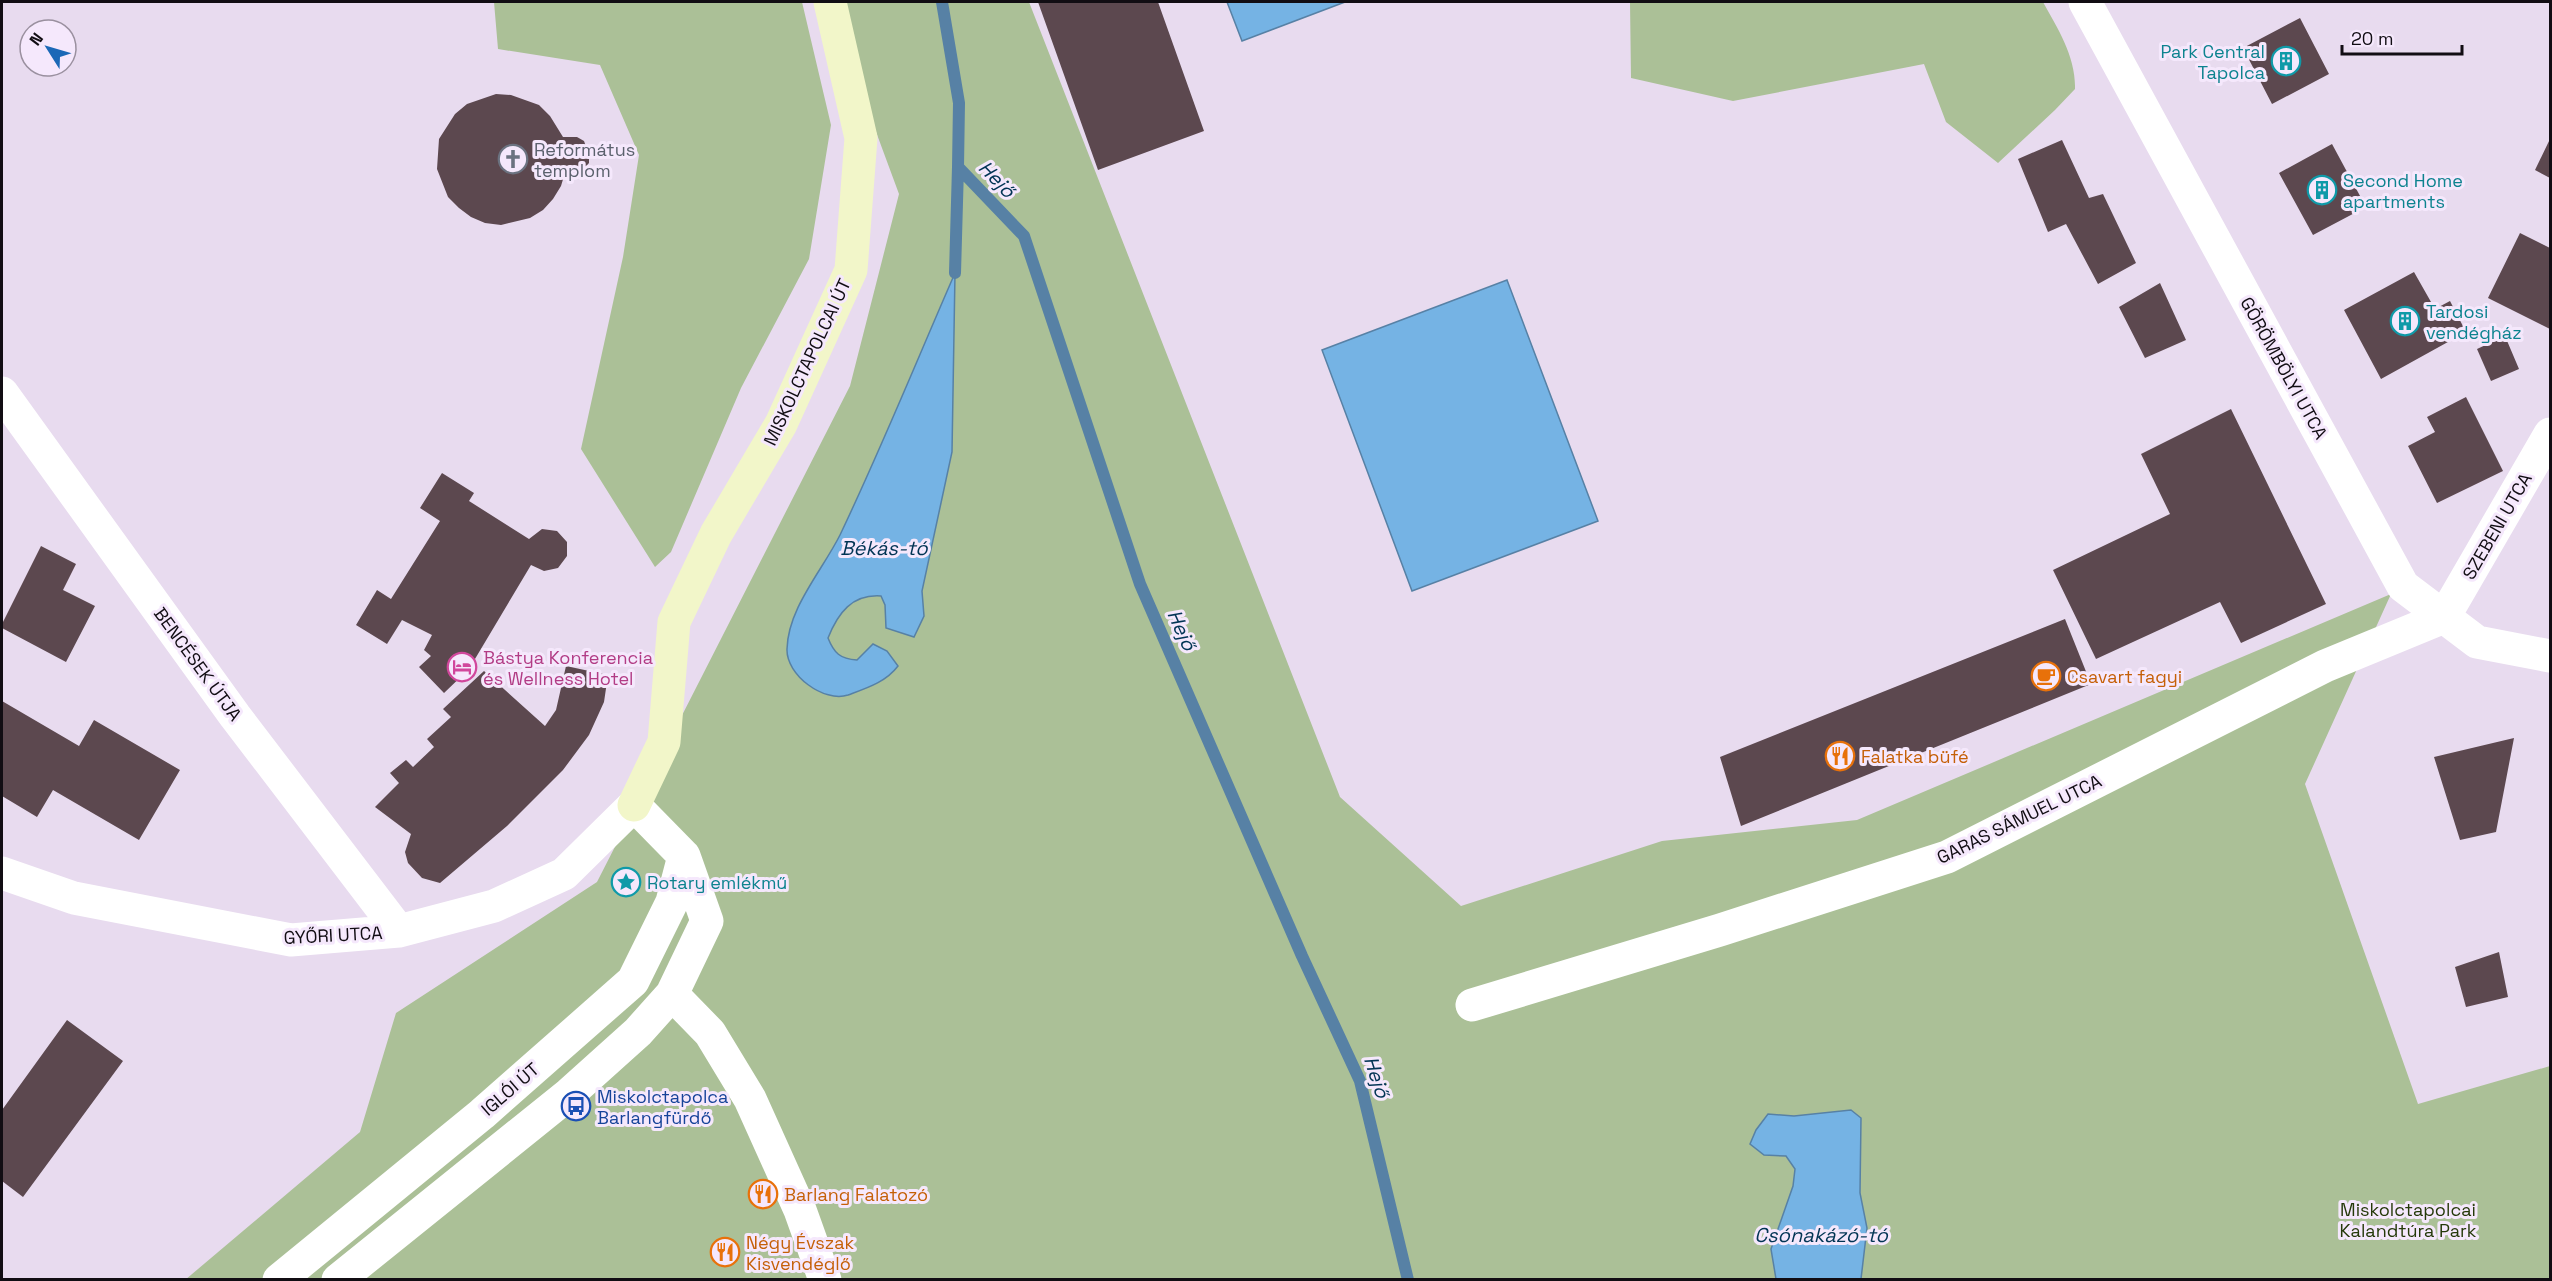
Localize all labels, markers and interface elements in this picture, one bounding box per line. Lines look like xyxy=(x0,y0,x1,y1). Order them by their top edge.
north arrow xyxy=(18,18,78,78)
scale bar xyxy=(2342,18,2462,56)
text: 20 m xyxy=(2351,27,2394,50)
text: N xyxy=(25,29,48,50)
place label: Park Central Tapolca xyxy=(2160,40,2265,84)
building icon: Park Central Tapolca xyxy=(2270,45,2302,77)
place label: Református templom xyxy=(534,138,635,182)
church icon: Református templom xyxy=(497,143,529,175)
water label: Hejő xyxy=(973,155,1022,204)
place label: Second Home apartments xyxy=(2343,169,2463,213)
building icon: Second Home apartments xyxy=(2306,174,2338,206)
street label: MISKOLCTAPOLCAI ÚT xyxy=(758,275,856,449)
street label: GÖRÖMBÖLYI UTCA xyxy=(2235,293,2333,443)
place label: Tardosi vendégház xyxy=(2426,300,2522,344)
building icon: Tardosi vendégház xyxy=(2389,305,2421,337)
street label: SZEBENI UTCA xyxy=(2457,469,2537,583)
water label: Békás-tó xyxy=(840,535,928,561)
street label: BENCÉSEK ÚTJA xyxy=(149,603,247,725)
water label: Hejő xyxy=(1162,605,1203,656)
place label: Bástya Konferencia és Wellness Hotel xyxy=(483,646,653,690)
hotel icon: Bástya Konferencia és Wellness Hotel xyxy=(446,651,478,683)
cafe icon: Csavart fagyi xyxy=(2030,660,2062,692)
place label: Csavart fagyi xyxy=(2067,665,2182,688)
restaurant icon: Falatka büfé xyxy=(1824,740,1856,772)
place label: Falatka büfé xyxy=(1861,745,1969,768)
street label: GARAS SÁMUEL UTCA xyxy=(1933,769,2105,869)
place icon: Rotary emlékmű xyxy=(610,866,642,898)
place label: Rotary emlékmű xyxy=(647,871,787,894)
street label: GYŐRI UTCA xyxy=(283,921,383,949)
water label: Hejő xyxy=(1358,1053,1396,1103)
street label: IGLÓI ÚT xyxy=(476,1057,544,1120)
place label: Miskolctapolca Barlangfürdő xyxy=(597,1085,728,1129)
bus stop icon: Miskolctapolca Barlangfürdő xyxy=(560,1090,592,1122)
restaurant icon: Barlang Falatozó xyxy=(747,1178,779,1210)
place label: Barlang Falatozó xyxy=(784,1183,928,1206)
park label: Miskolctapolcai Kalandtúra Park xyxy=(2340,1198,2477,1242)
water label: Csónakázó-tó xyxy=(1754,1222,1888,1248)
place label: Négy Évszak Kisvendéglő xyxy=(746,1231,855,1275)
restaurant icon: Négy Évszak Kisvendéglő xyxy=(709,1236,741,1268)

